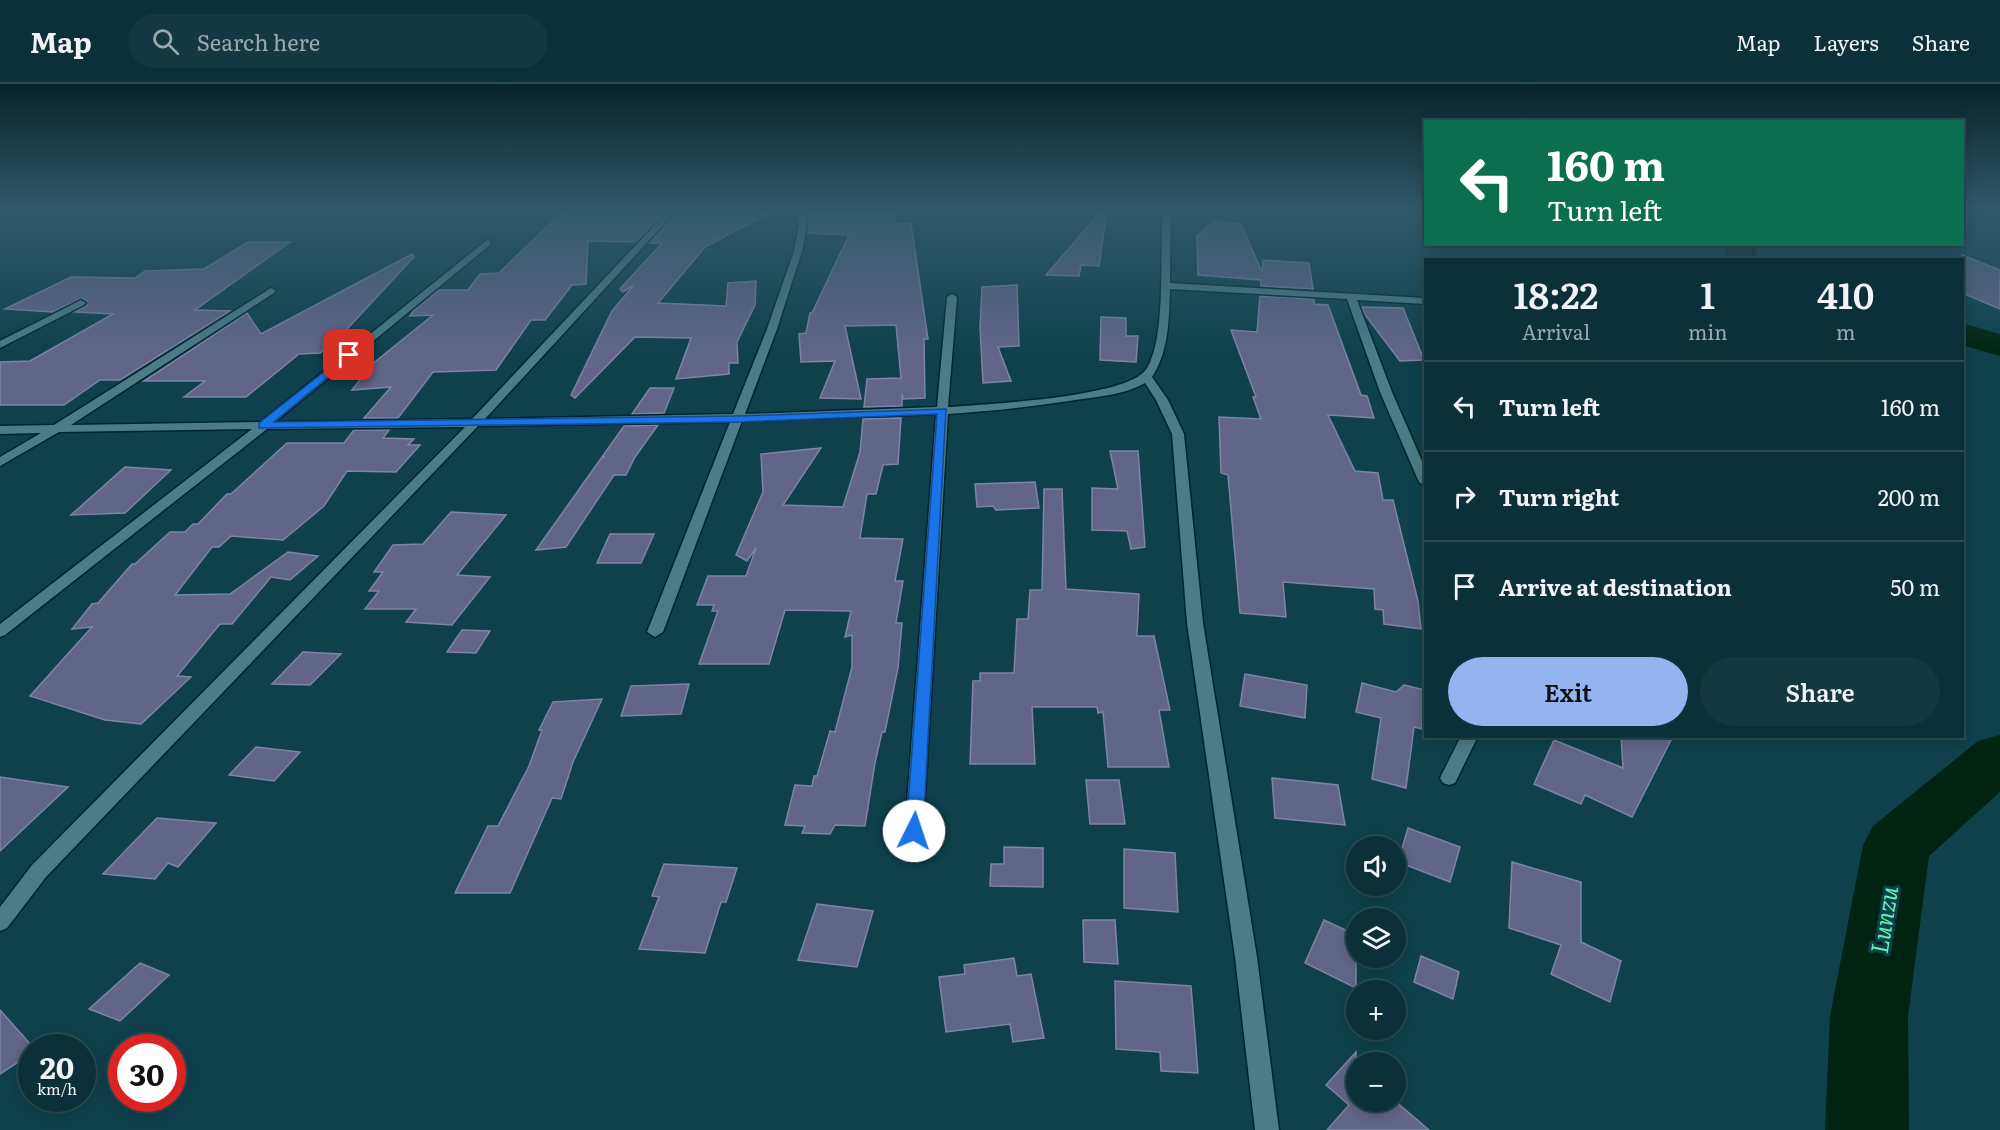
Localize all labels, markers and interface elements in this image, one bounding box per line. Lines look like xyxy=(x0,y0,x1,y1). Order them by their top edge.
search box xyxy=(128,14,548,68)
text: Map xyxy=(30,20,92,62)
icon: search xyxy=(149,25,182,58)
text: Search here xyxy=(197,25,320,58)
text: Map xyxy=(1736,26,1781,57)
text: Layers xyxy=(1814,26,1879,57)
text: Share xyxy=(1912,26,1970,57)
text: 160 m xyxy=(1547,132,1665,194)
icon: left xyxy=(1448,144,1526,222)
text: Turn left xyxy=(1547,189,1662,229)
text: 18:22 xyxy=(1514,267,1599,320)
text: 1 xyxy=(1700,267,1715,320)
text: 410 xyxy=(1817,267,1874,320)
text: Arrival xyxy=(1522,316,1590,346)
text: min xyxy=(1688,316,1727,346)
text: m xyxy=(1836,316,1855,346)
pin xyxy=(323,329,374,380)
icon: arrive xyxy=(332,338,365,371)
icon: left xyxy=(1448,390,1481,423)
text: Turn left xyxy=(1499,390,1600,423)
text: 160 m xyxy=(1881,390,1940,423)
icon: right xyxy=(1448,480,1481,513)
text: Turn right xyxy=(1499,480,1619,513)
text: 200 m xyxy=(1878,480,1940,513)
icon: arrive xyxy=(1448,570,1481,603)
text: Arrive at destination xyxy=(1499,570,1732,603)
text: 50 m xyxy=(1890,570,1940,603)
button: Exit xyxy=(1448,657,1688,726)
button: Share xyxy=(1700,657,1940,726)
position arrow xyxy=(882,799,946,863)
map controls xyxy=(1346,836,1406,1112)
button: sound xyxy=(1346,836,1406,896)
water label: Lunzu xyxy=(1860,883,1905,956)
button: layers xyxy=(1346,908,1406,968)
button: + xyxy=(1346,980,1406,1040)
speed limit sign: 30 xyxy=(108,1034,186,1112)
text: 20 xyxy=(40,1044,74,1088)
button: − xyxy=(1346,1052,1406,1112)
text: km/h xyxy=(37,1077,77,1100)

